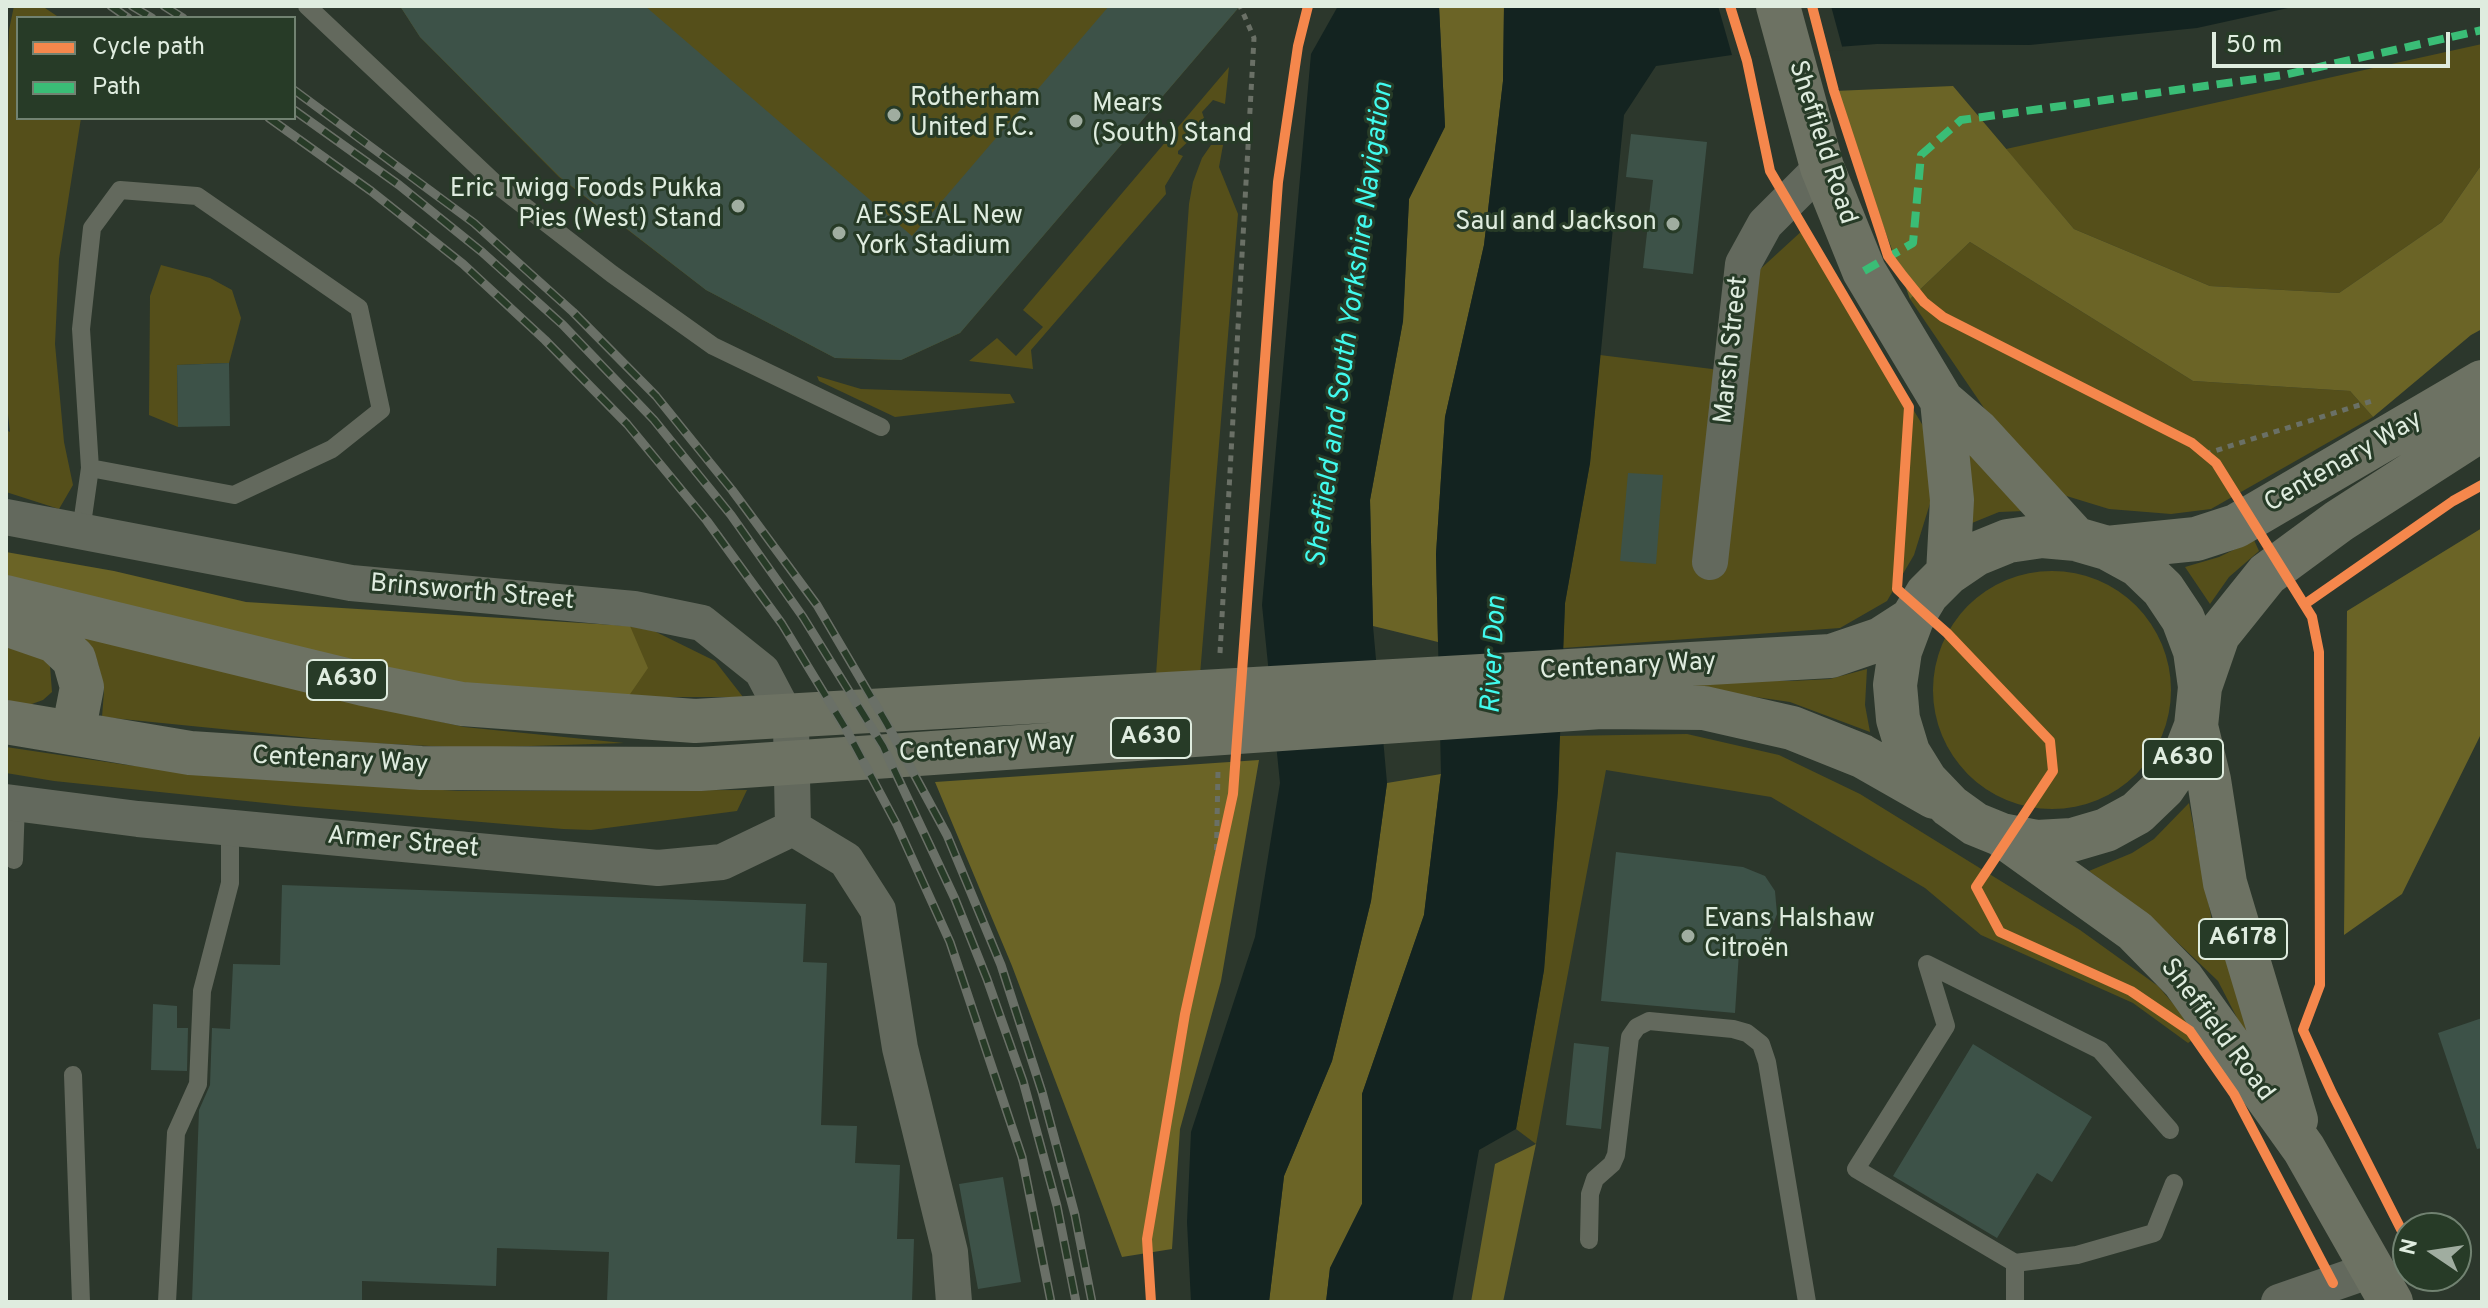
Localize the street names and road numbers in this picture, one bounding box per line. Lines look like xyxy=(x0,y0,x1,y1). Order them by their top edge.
street label: Sheffield Road xyxy=(1780,57,1862,229)
street label: Marsh Street xyxy=(1710,275,1756,425)
street label: Centenary Way xyxy=(2260,405,2428,521)
street label: Brinsworth Street xyxy=(368,570,576,618)
street label: Centenary Way xyxy=(1539,648,1717,688)
road number: A630 xyxy=(307,660,387,700)
road number: A630 xyxy=(1111,718,1191,758)
street label: Centenary Way xyxy=(898,727,1076,771)
road number: A630 xyxy=(2143,739,2223,779)
street label: Centenary Way xyxy=(251,742,429,782)
street label: Armer Street xyxy=(326,822,480,866)
road number: A6178 xyxy=(2199,919,2287,959)
street label: Sheffield Road xyxy=(2152,954,2280,1108)

